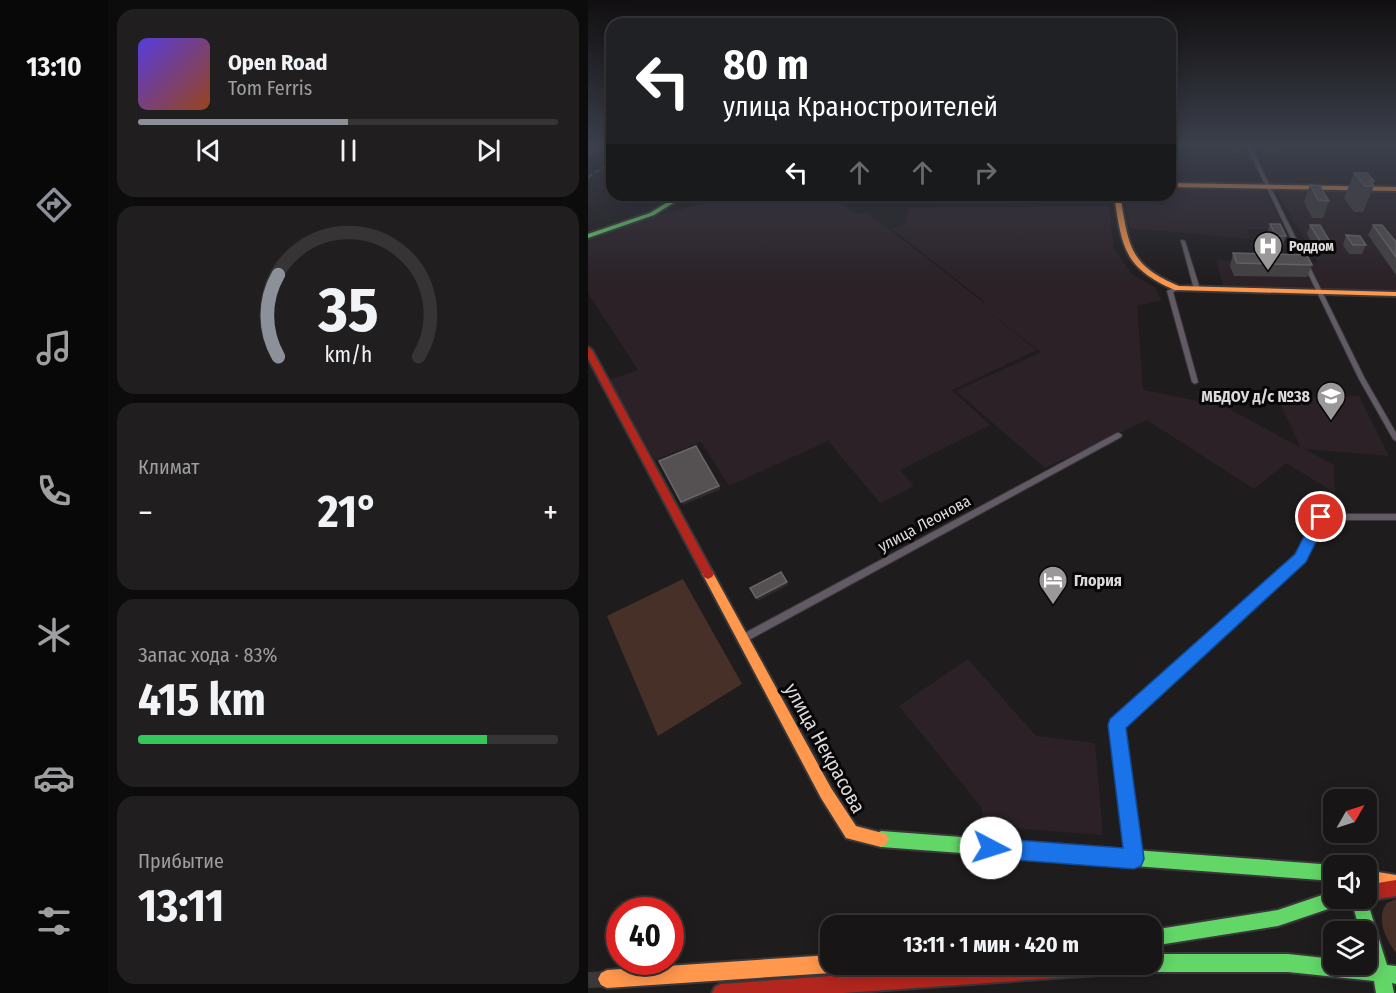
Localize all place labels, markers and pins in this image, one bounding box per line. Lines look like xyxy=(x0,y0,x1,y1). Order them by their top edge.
hospital icon: Роддом xyxy=(1252,230,1284,272)
place label: Роддом xyxy=(1289,238,1334,255)
school or university icon: МБДОУ д/с №38 xyxy=(1315,380,1347,422)
place label: МБДОУ д/с №38 xyxy=(1201,387,1311,406)
pin xyxy=(1295,491,1346,542)
hotel icon: Глория xyxy=(1037,564,1069,606)
place label: Глория xyxy=(1074,571,1122,590)

